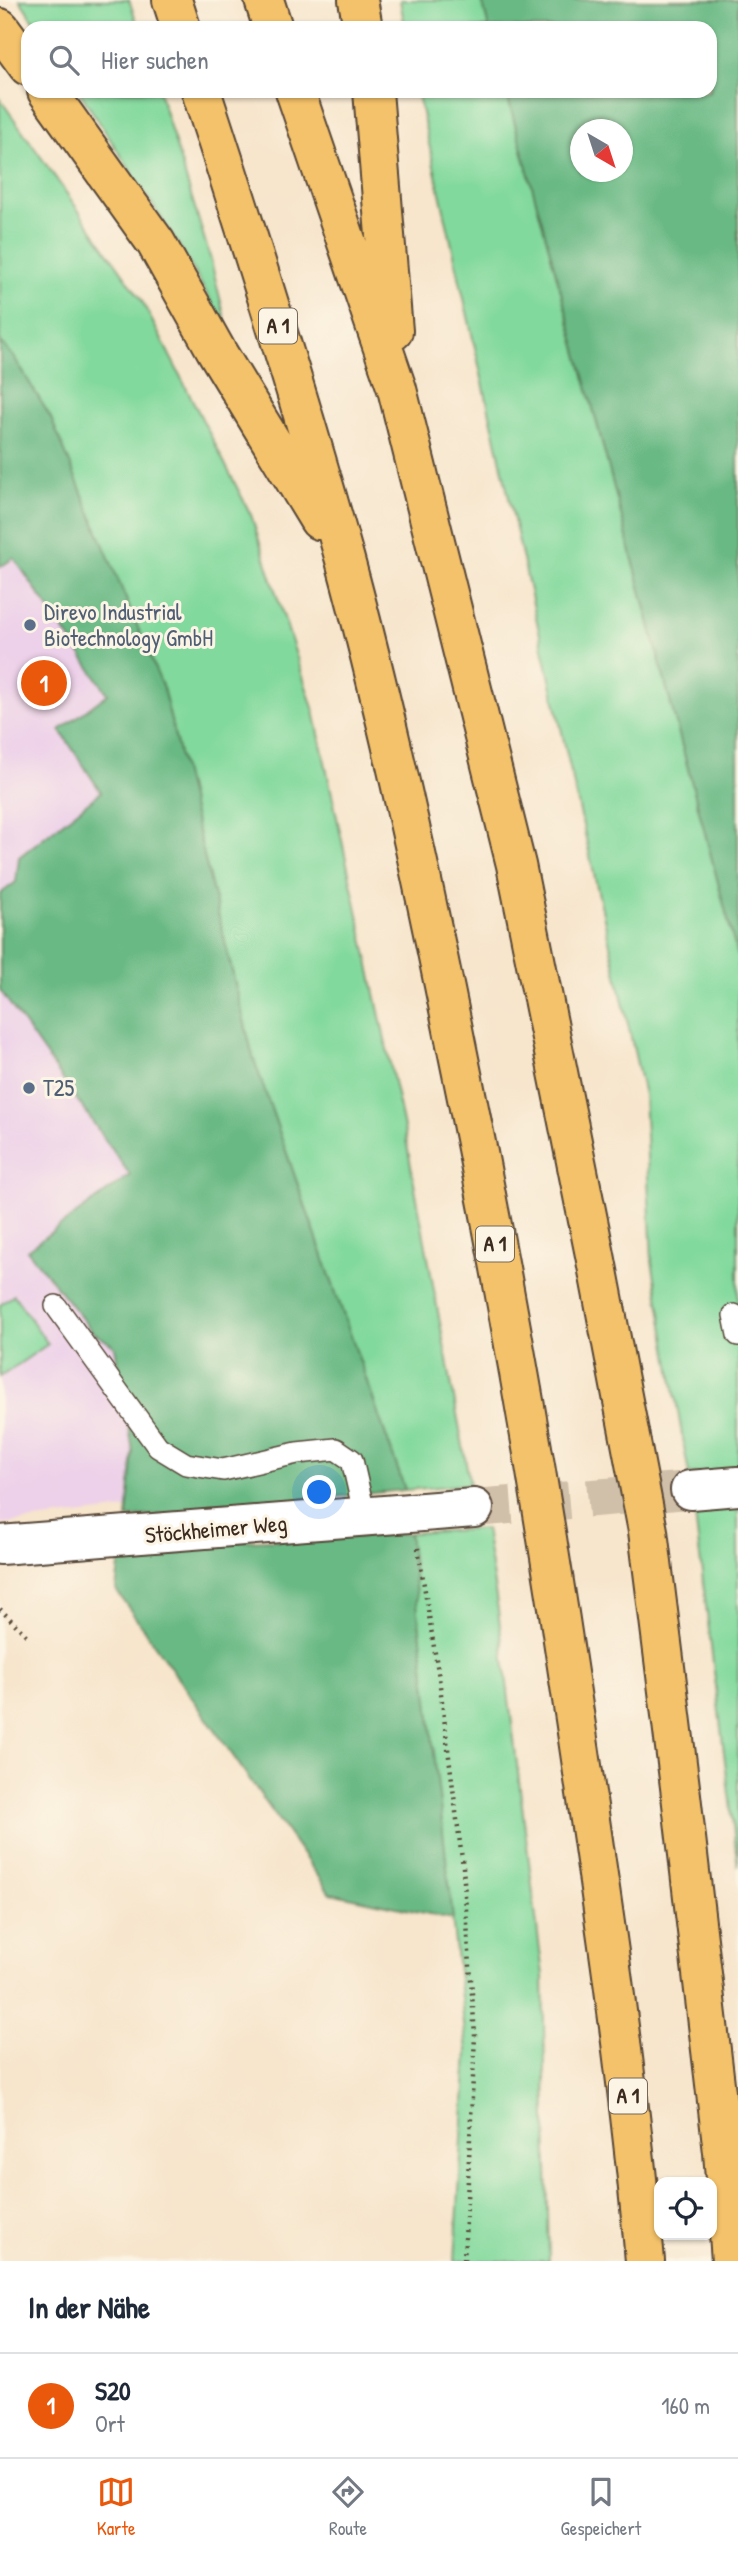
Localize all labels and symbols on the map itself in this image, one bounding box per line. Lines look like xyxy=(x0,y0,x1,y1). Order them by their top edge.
north arrow xyxy=(570,119,633,182)
road number: A 1 xyxy=(259,308,297,344)
place label: Direvo Industrial Biotechnology GmbH xyxy=(44,596,213,653)
marker: Direvo Industrial Biotechnology GmbH xyxy=(22,617,38,633)
pin: 1 xyxy=(21,657,67,709)
place label: T25 xyxy=(43,1072,75,1103)
marker: T25 xyxy=(21,1080,37,1096)
road number: A 1 xyxy=(476,1226,514,1262)
your location xyxy=(302,1475,336,1509)
street label: Stöckheimer Weg xyxy=(144,1507,288,1550)
road number: A 1 xyxy=(609,2078,647,2114)

